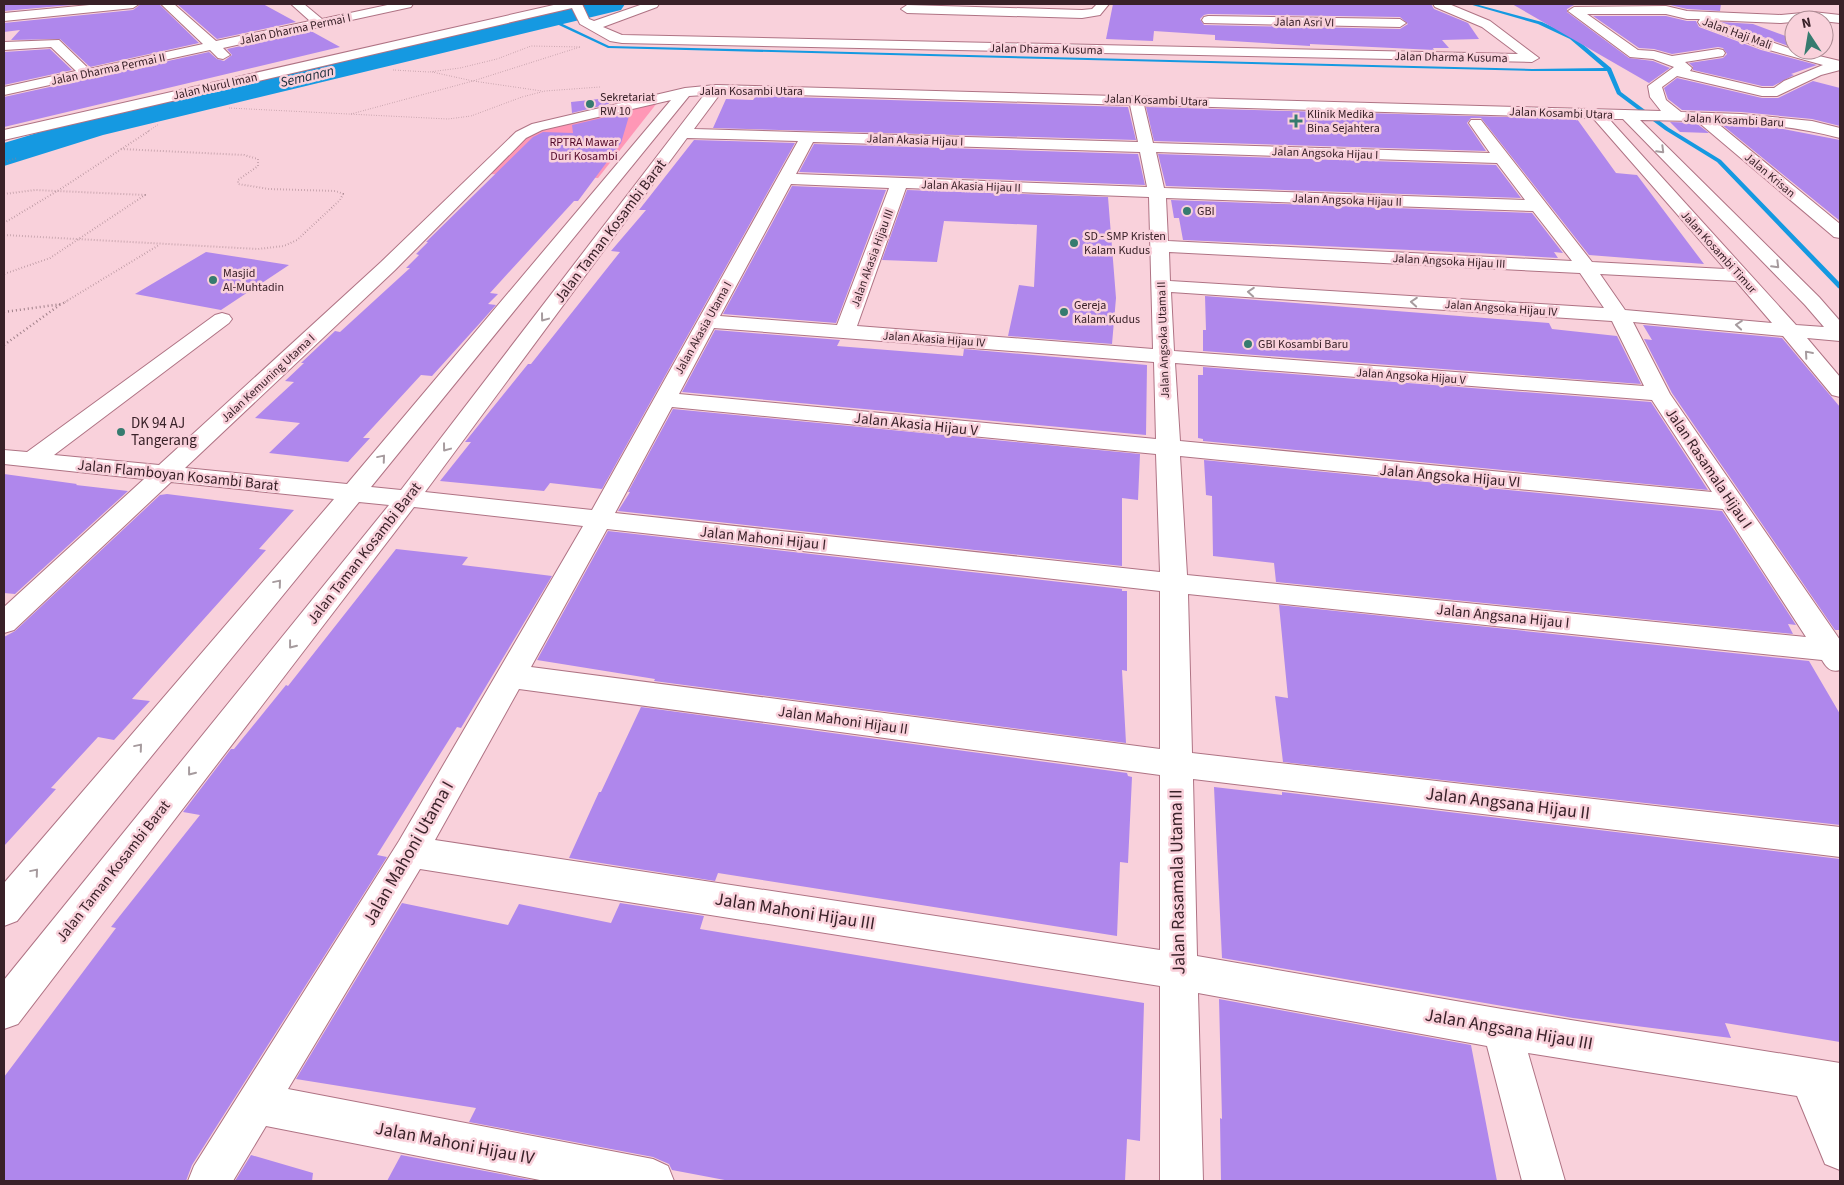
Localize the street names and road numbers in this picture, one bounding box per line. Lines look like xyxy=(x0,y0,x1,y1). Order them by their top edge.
street label: Jalan Dharma Permai I xyxy=(238,9,352,50)
street label: Jalan Asri VI xyxy=(1274,13,1334,32)
street label: Jalan Haji Mali xyxy=(1700,13,1774,54)
street label: Jalan Dharma Kusuma xyxy=(989,40,1103,59)
street label: Jalan Dharma Kusuma xyxy=(1394,48,1508,67)
street label: Jalan Dharma Permai II xyxy=(49,49,167,90)
street label: Jalan Nurul Iman xyxy=(171,69,259,104)
street label: Jalan Kosambi Utara xyxy=(699,83,803,100)
street label: Jalan Kosambi Utara xyxy=(1104,90,1208,111)
street label: Jalan Kosambi Utara xyxy=(1509,103,1613,124)
street label: Jalan Kosambi Baru xyxy=(1684,109,1784,132)
street label: Jalan Akasia Hijau I xyxy=(866,130,964,151)
street label: Jalan Angsoka Hijau I xyxy=(1271,143,1379,164)
street label: Jalan Krisan xyxy=(1741,149,1799,202)
street label: Jalan Taman Kosambi Barat xyxy=(549,155,671,307)
street label: Jalan Akasia Hijau II xyxy=(921,176,1021,197)
street label: Jalan Angsoka Hijau II xyxy=(1292,190,1402,211)
street label: Jalan Akasia Hijau III xyxy=(847,207,898,309)
street label: Jalan Kosambi Timur xyxy=(1677,207,1761,298)
street label: Jalan Angsoka Hijau III xyxy=(1392,250,1506,273)
street label: Jalan Akasia Utama I xyxy=(671,279,736,378)
street label: Jalan Angsoka Utama II xyxy=(1153,281,1174,399)
street label: Jalan Angsoka Hijau IV xyxy=(1444,296,1559,321)
street label: Jalan Akasia Hijau IV xyxy=(882,327,987,352)
street label: Jalan Kemuning Utama I xyxy=(218,330,319,426)
street label: Jalan Angsoka Hijau V xyxy=(1356,364,1467,389)
street label: Jalan Rasamala Hijau I xyxy=(1660,404,1757,533)
street label: Jalan Akasia Hijau V xyxy=(853,408,979,441)
street label: Jalan Flamboyan Kosambi Barat xyxy=(76,454,279,496)
street label: Jalan Angsoka Hijau VI xyxy=(1379,460,1521,493)
street label: Jalan Taman Kosambi Barat xyxy=(302,478,426,629)
street label: Jalan Mahoni Hijau I xyxy=(699,521,827,556)
street label: Jalan Angsana Hijau I xyxy=(1435,599,1571,634)
street label: Jalan Mahoni Hijau II xyxy=(777,701,909,740)
street label: Jalan Mahoni Utama I xyxy=(357,776,460,930)
street label: Jalan Angsana Hijau II xyxy=(1424,781,1591,826)
street label: Jalan Rasamala Utama II xyxy=(1163,789,1192,975)
street label: Jalan Taman Kosambi Barat xyxy=(51,796,175,947)
street label: Jalan Mahoni Hijau III xyxy=(713,887,877,936)
street label: Jalan Angsana Hijau III xyxy=(1423,1002,1595,1057)
street label: Jalan Mahoni Hijau IV xyxy=(373,1116,537,1171)

